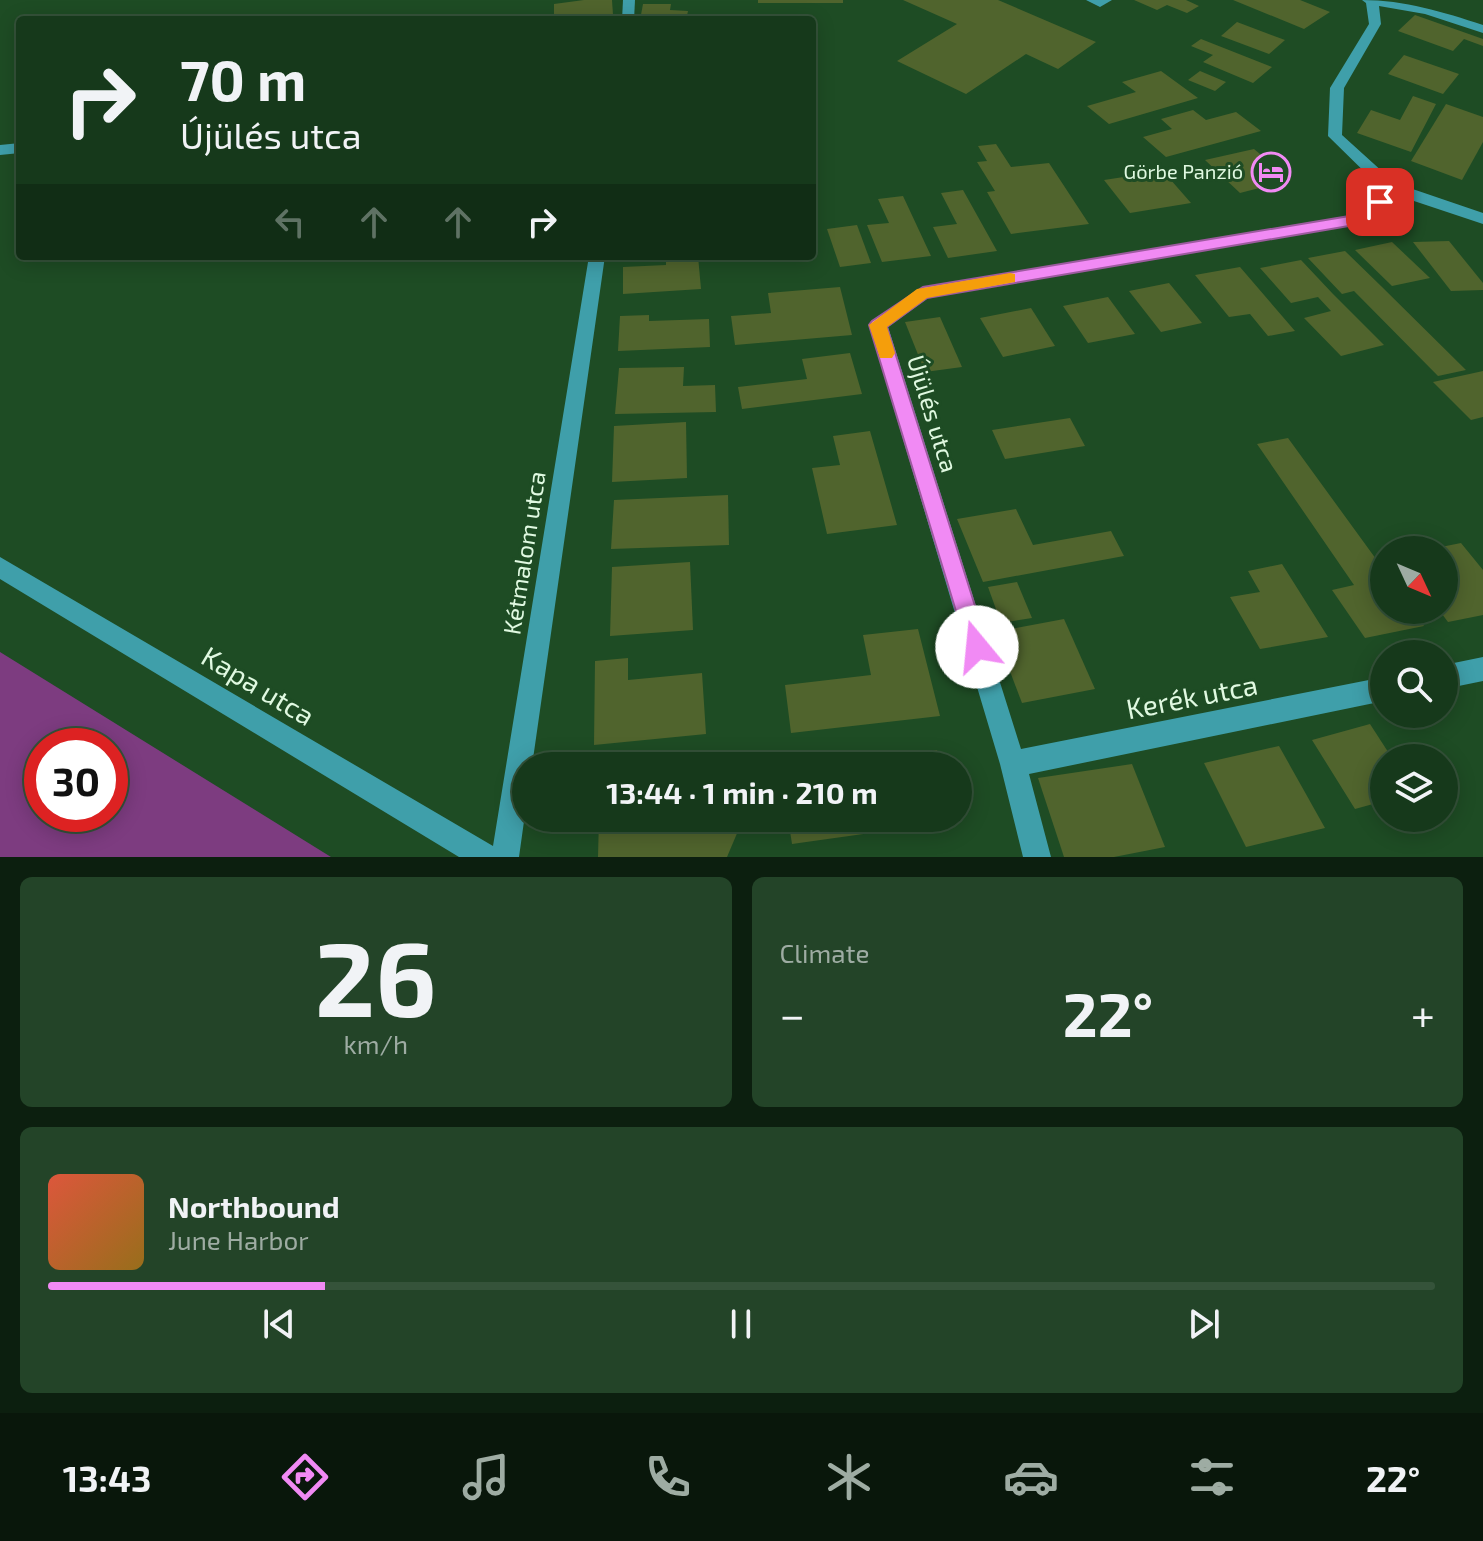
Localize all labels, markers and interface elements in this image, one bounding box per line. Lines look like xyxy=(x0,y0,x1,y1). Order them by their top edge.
text: 70 m xyxy=(180,45,306,112)
icon: right xyxy=(48,48,152,152)
text: Újülés utca xyxy=(180,113,361,156)
hotel icon: Görbe Panzió xyxy=(1250,151,1292,193)
place label: Görbe Panzió xyxy=(1124,159,1243,183)
pin xyxy=(1346,168,1414,236)
icon: arrive xyxy=(1358,180,1402,224)
icon: left xyxy=(268,200,312,244)
icon: ahead xyxy=(352,200,396,244)
icon: ahead xyxy=(436,200,480,244)
icon: right xyxy=(520,200,564,244)
street label: Újülés utca xyxy=(902,351,965,476)
street label: Kétmalom utca xyxy=(496,469,551,637)
north arrow xyxy=(1370,536,1458,624)
map controls xyxy=(1370,536,1458,832)
position arrow xyxy=(935,605,1019,689)
street label: Kapa utca xyxy=(196,638,321,732)
button: search xyxy=(1370,640,1458,728)
street label: Kerék utca xyxy=(1123,667,1260,725)
speed limit sign: 30 xyxy=(24,728,128,832)
button: layers xyxy=(1370,744,1458,832)
text: 13:44 · 1 min · 210 m xyxy=(606,774,878,810)
text: 26 xyxy=(315,913,437,1038)
text: Climate xyxy=(780,937,869,968)
text: 22° xyxy=(1063,977,1153,1049)
text: − xyxy=(780,987,805,1040)
text: + xyxy=(1411,987,1435,1040)
text: km/h xyxy=(343,1028,408,1059)
text: Northbound xyxy=(168,1188,340,1224)
text: June Harbor xyxy=(168,1224,309,1255)
icon: previous xyxy=(257,1302,301,1346)
icon: pause xyxy=(719,1302,763,1346)
icon: next xyxy=(1182,1302,1226,1346)
icon: directions xyxy=(277,1449,333,1505)
icon: music xyxy=(458,1449,514,1505)
icon: phone xyxy=(640,1449,696,1505)
icon: climate xyxy=(821,1449,877,1505)
icon: car xyxy=(1003,1449,1059,1505)
icon: filters xyxy=(1184,1449,1240,1505)
text: 13:43 xyxy=(63,1456,151,1499)
text: 22° xyxy=(1366,1456,1420,1499)

